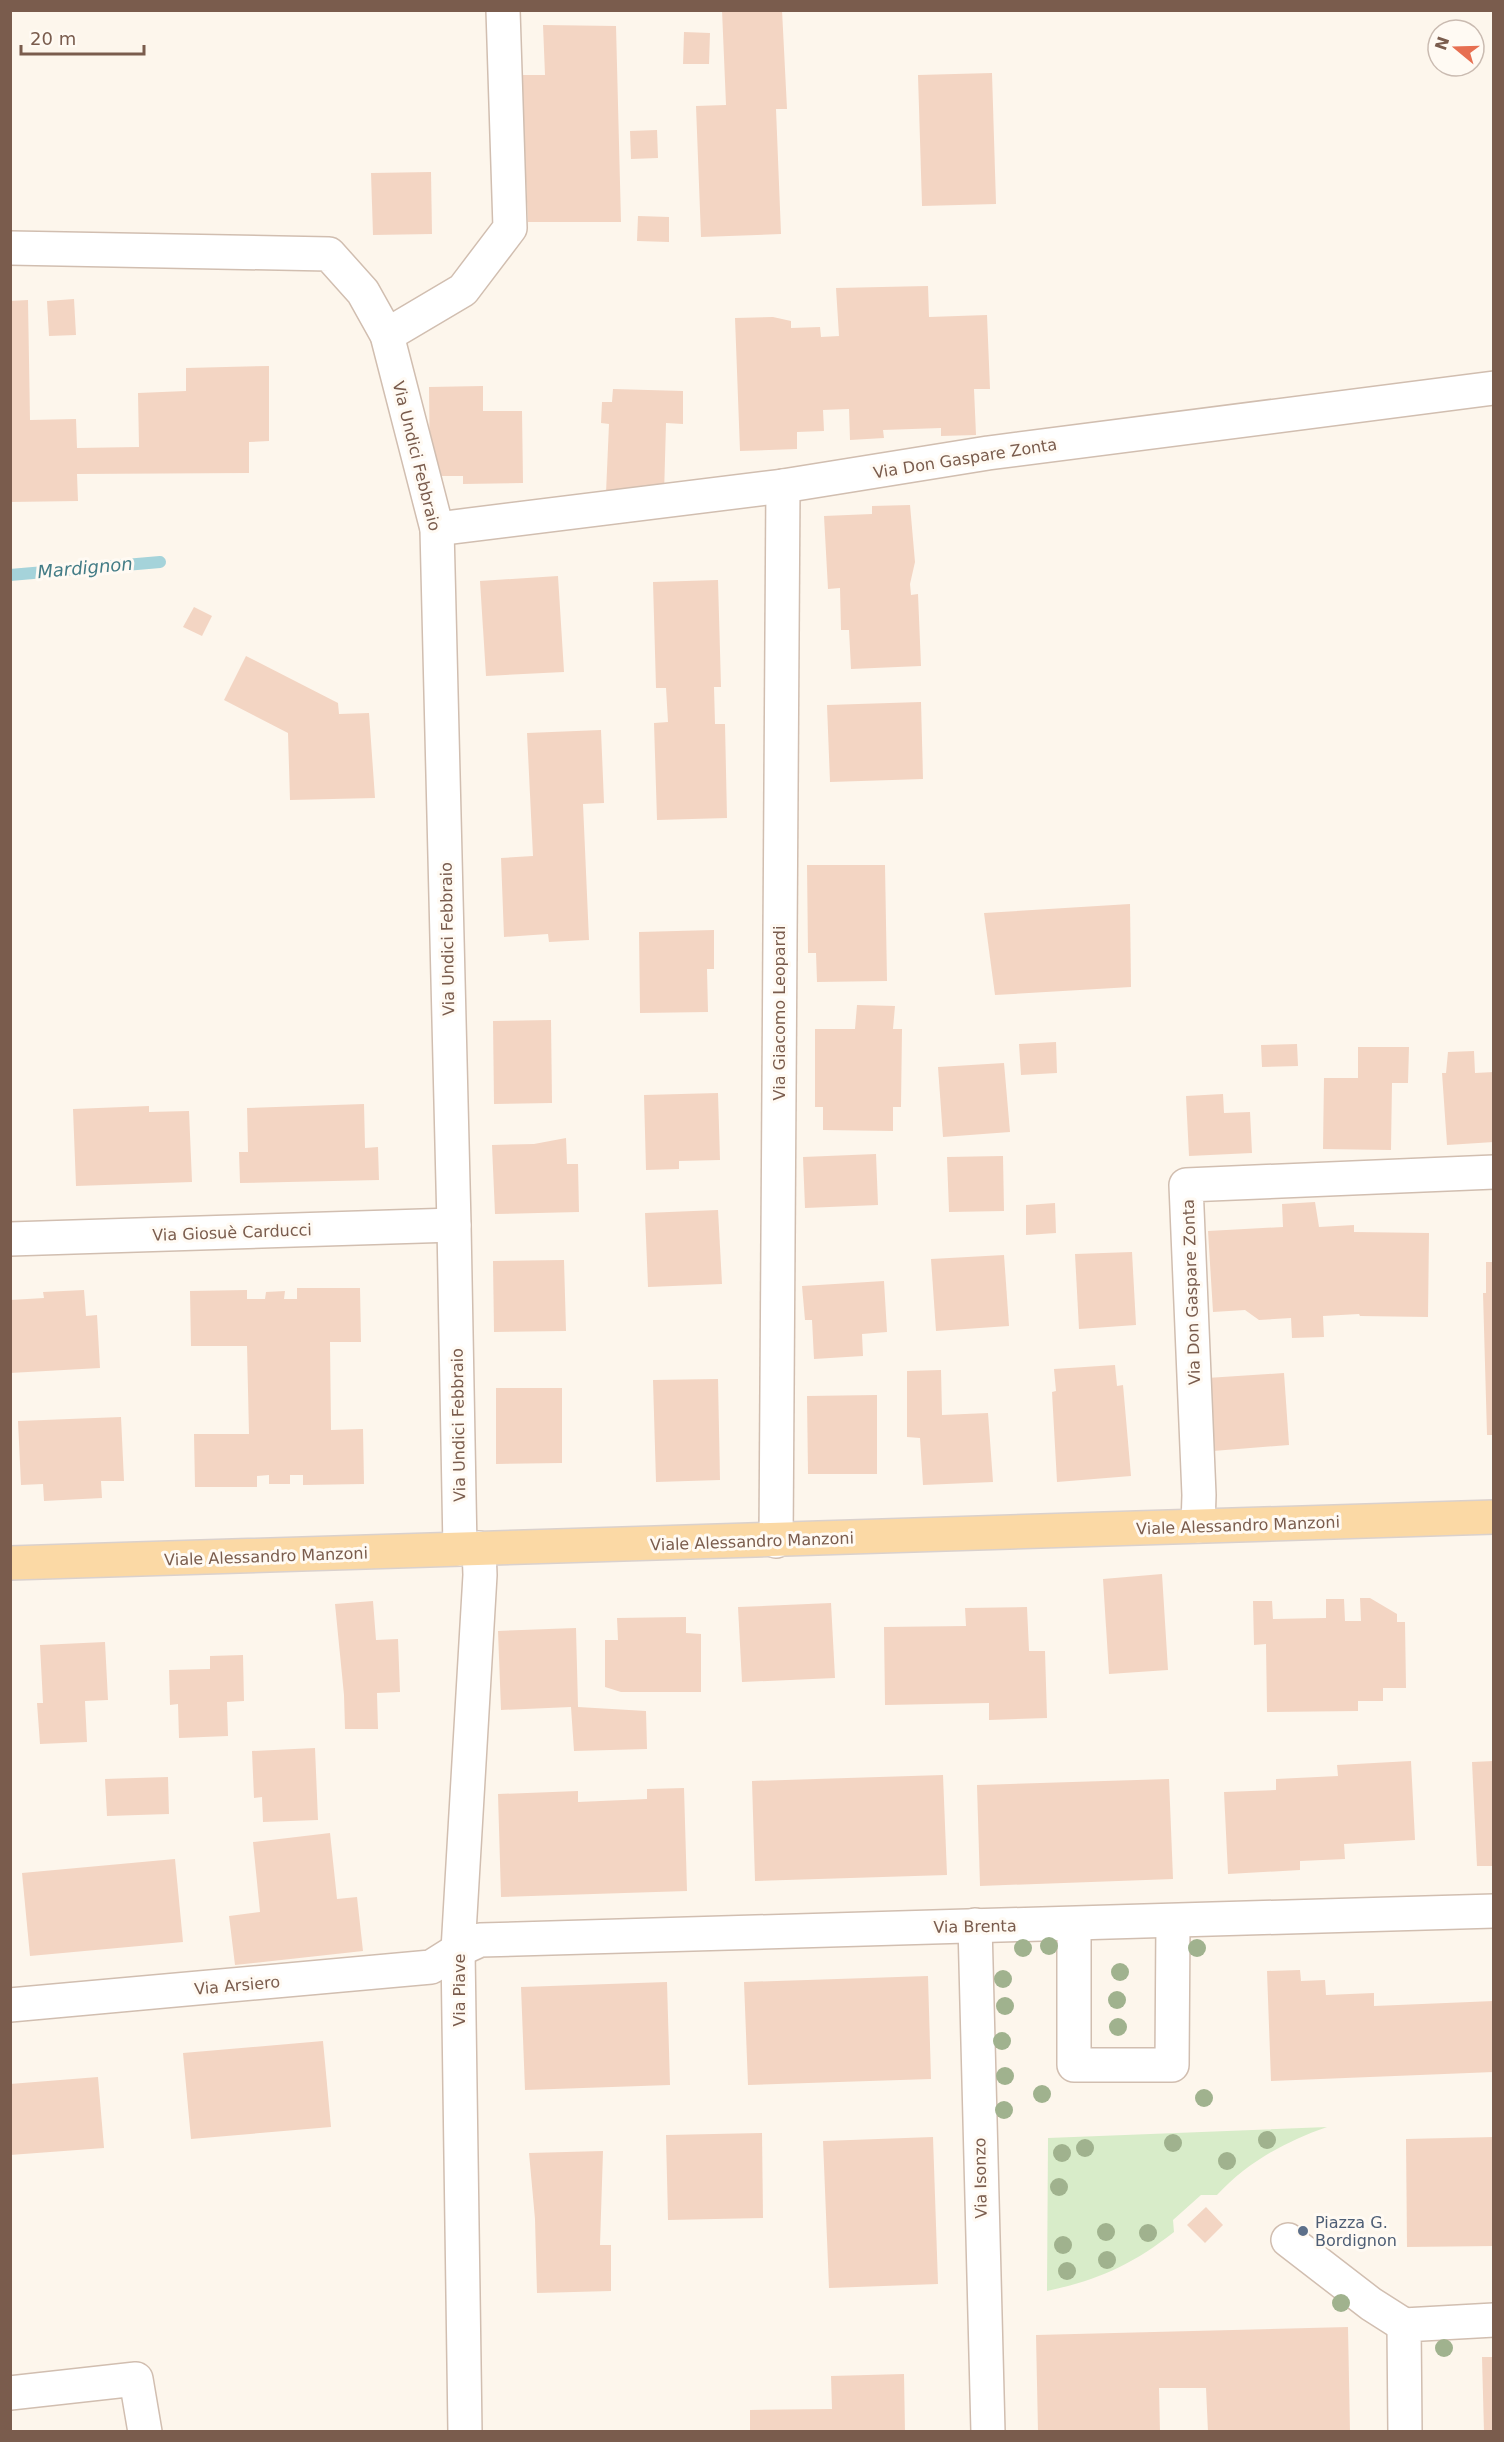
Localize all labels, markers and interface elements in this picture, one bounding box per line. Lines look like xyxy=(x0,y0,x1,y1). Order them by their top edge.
scale bar xyxy=(21,18,144,56)
north arrow xyxy=(1426,18,1486,78)
text: 20 m xyxy=(30,28,76,49)
text: N xyxy=(1431,34,1453,53)
street label: Via Undici Febbraio xyxy=(389,379,444,533)
street label: Via Don Gaspare Zonta xyxy=(872,435,1058,482)
water label: Mardignon xyxy=(36,553,134,582)
street label: Via Undici Febbraio xyxy=(437,862,458,1016)
street label: Via Giacomo Leopardi xyxy=(770,926,789,1100)
street label: Via Don Gaspare Zonta xyxy=(1179,1199,1204,1385)
street label: Via Giosuè Carducci xyxy=(152,1220,312,1245)
street label: Via Undici Febbraio xyxy=(448,1348,469,1502)
street label: Viale Alessandro Manzoni xyxy=(1136,1512,1340,1539)
street label: Viale Alessandro Manzoni xyxy=(650,1528,854,1555)
street label: Viale Alessandro Manzoni xyxy=(164,1543,368,1570)
street label: Via Brenta xyxy=(933,1916,1017,1937)
street label: Via Piave xyxy=(450,1954,469,2026)
street label: Via Arsiero xyxy=(193,1972,281,1999)
street label: Via Isonzo xyxy=(970,2137,991,2219)
place label: Piazza G. Bordignon xyxy=(1315,2213,1397,2250)
marker: Piazza G. Bordignon xyxy=(1296,2224,1310,2238)

